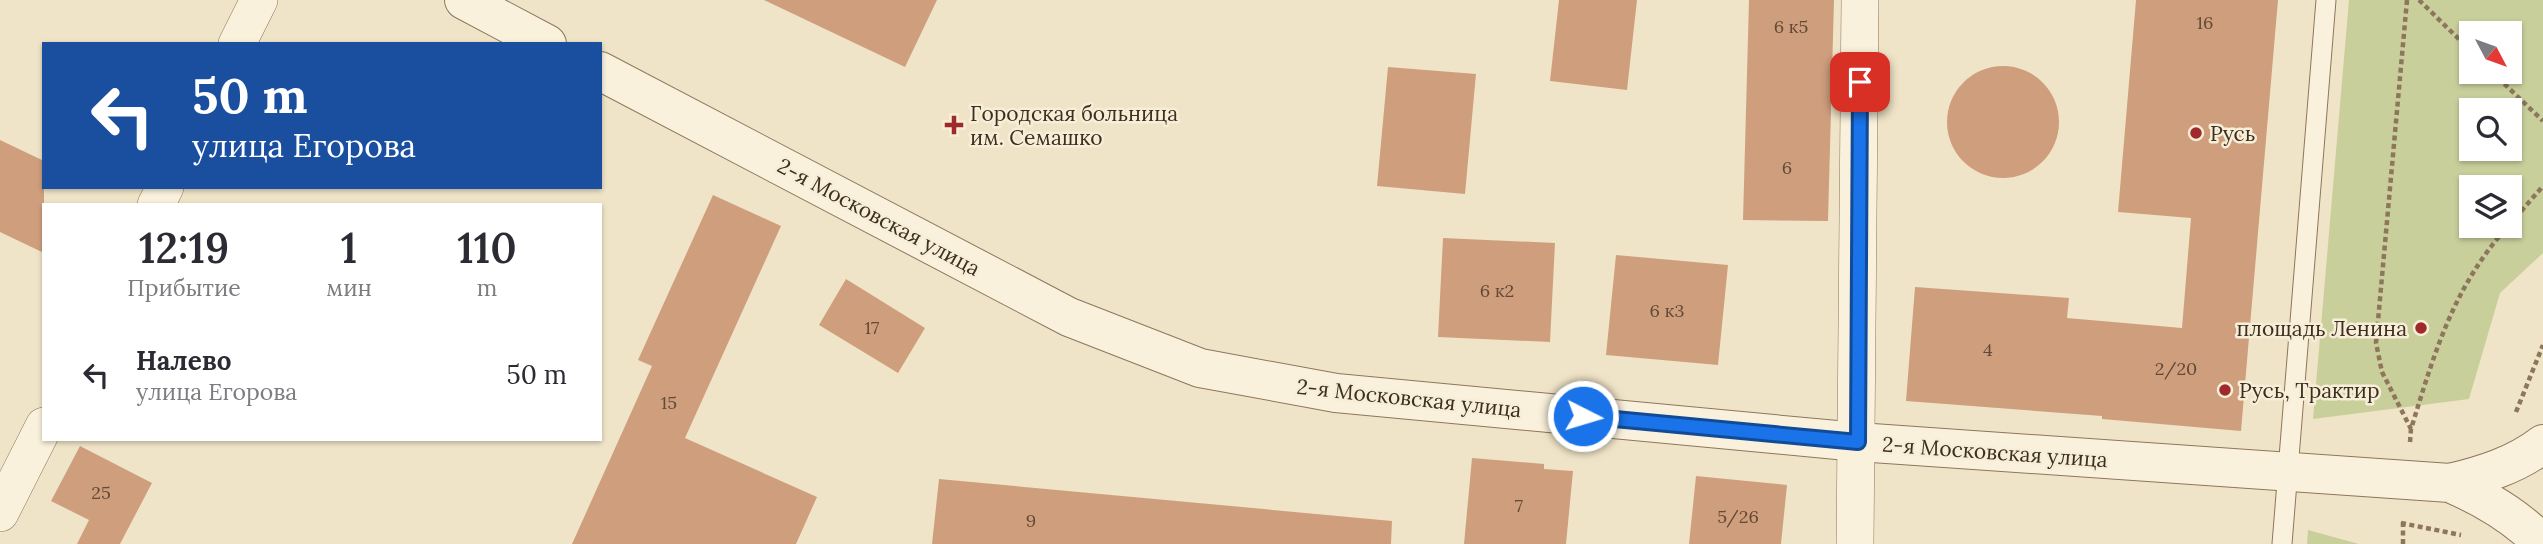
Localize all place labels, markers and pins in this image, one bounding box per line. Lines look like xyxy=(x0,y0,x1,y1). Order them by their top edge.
pin xyxy=(1830,52,1890,112)
place label: Городская больница им. Семашко xyxy=(970,100,1178,151)
marker: Городская больница им. Семашко xyxy=(944,115,964,135)
place label: Русь xyxy=(2210,120,2255,147)
marker: Русь xyxy=(2188,125,2204,141)
place label: площадь Ленина xyxy=(2237,315,2407,342)
marker: площадь Ленина xyxy=(2413,320,2429,336)
place label: Русь, Трактир xyxy=(2239,377,2379,404)
marker: Русь, Трактир xyxy=(2217,382,2233,398)

